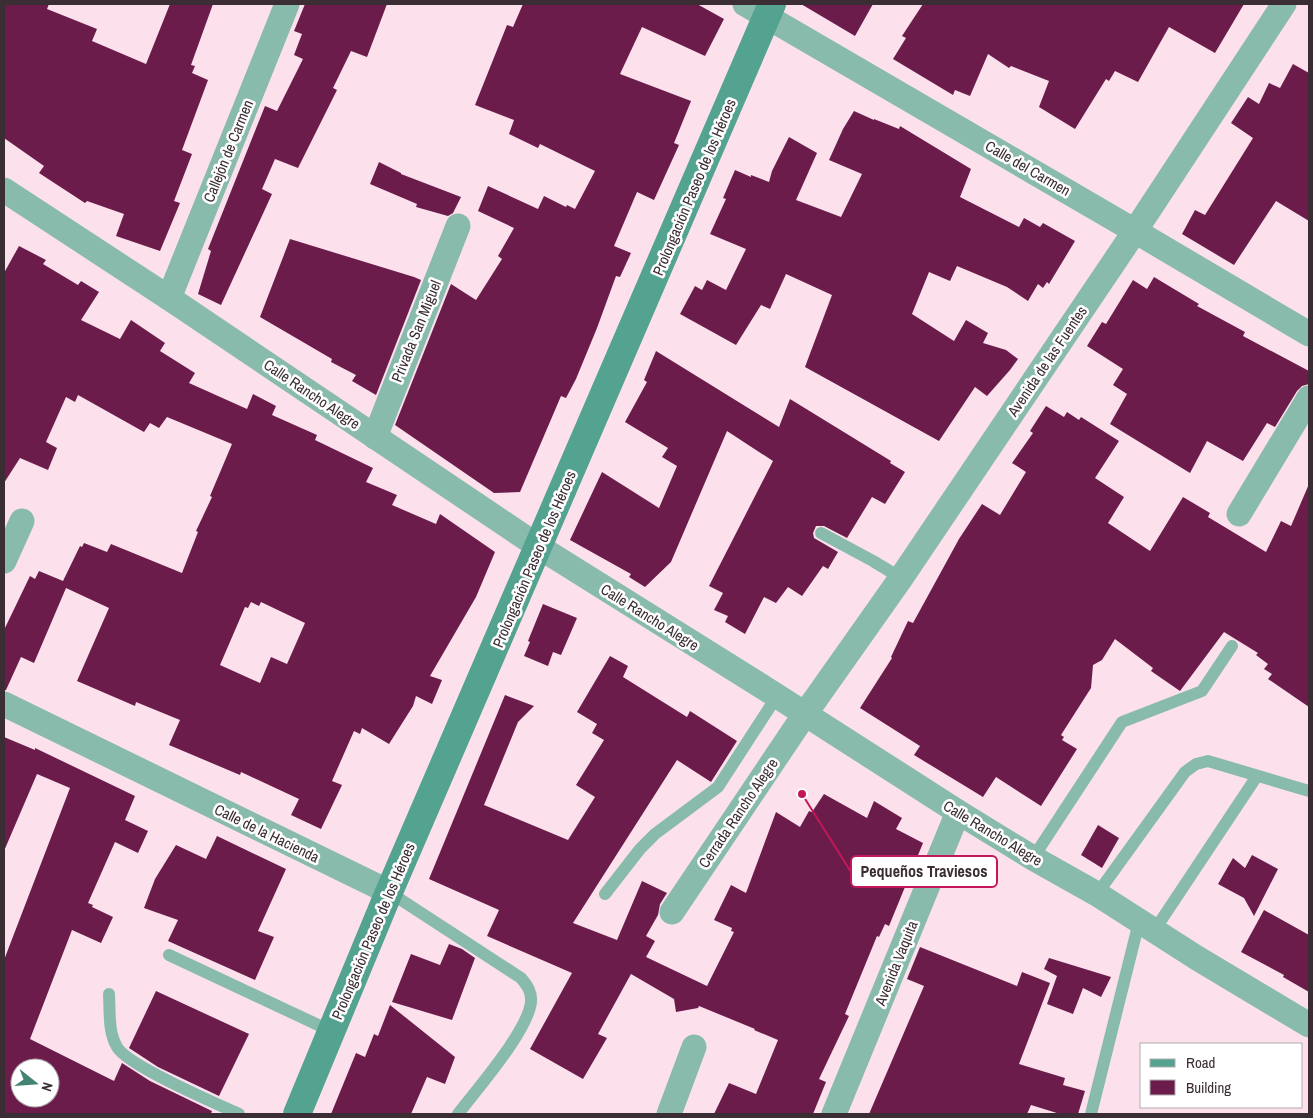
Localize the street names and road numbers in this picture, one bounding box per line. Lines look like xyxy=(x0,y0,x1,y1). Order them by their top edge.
street label: Prolongación Paseo de los Héroes xyxy=(647,95,741,279)
street label: Callejón de Carmen xyxy=(198,97,258,205)
street label: Calle del Carmen xyxy=(982,135,1074,201)
street label: Privada San Miguel xyxy=(386,277,446,385)
street label: Avenida de las Fuentes xyxy=(1002,302,1092,421)
street label: Calle Rancho Alegre xyxy=(260,354,364,434)
street label: Prolongación Paseo de los Héroes xyxy=(487,467,581,651)
street label: Calle Rancho Alegre xyxy=(597,578,703,656)
street label: Cerrada Rancho Alegre xyxy=(693,754,783,872)
street label: Calle Rancho Alegre xyxy=(940,795,1047,871)
street label: Calle de la Hacienda xyxy=(211,799,323,868)
street label: Prolongación Paseo de los Héroes xyxy=(326,839,420,1023)
street label: Avenida Vaquita xyxy=(869,917,923,1010)

